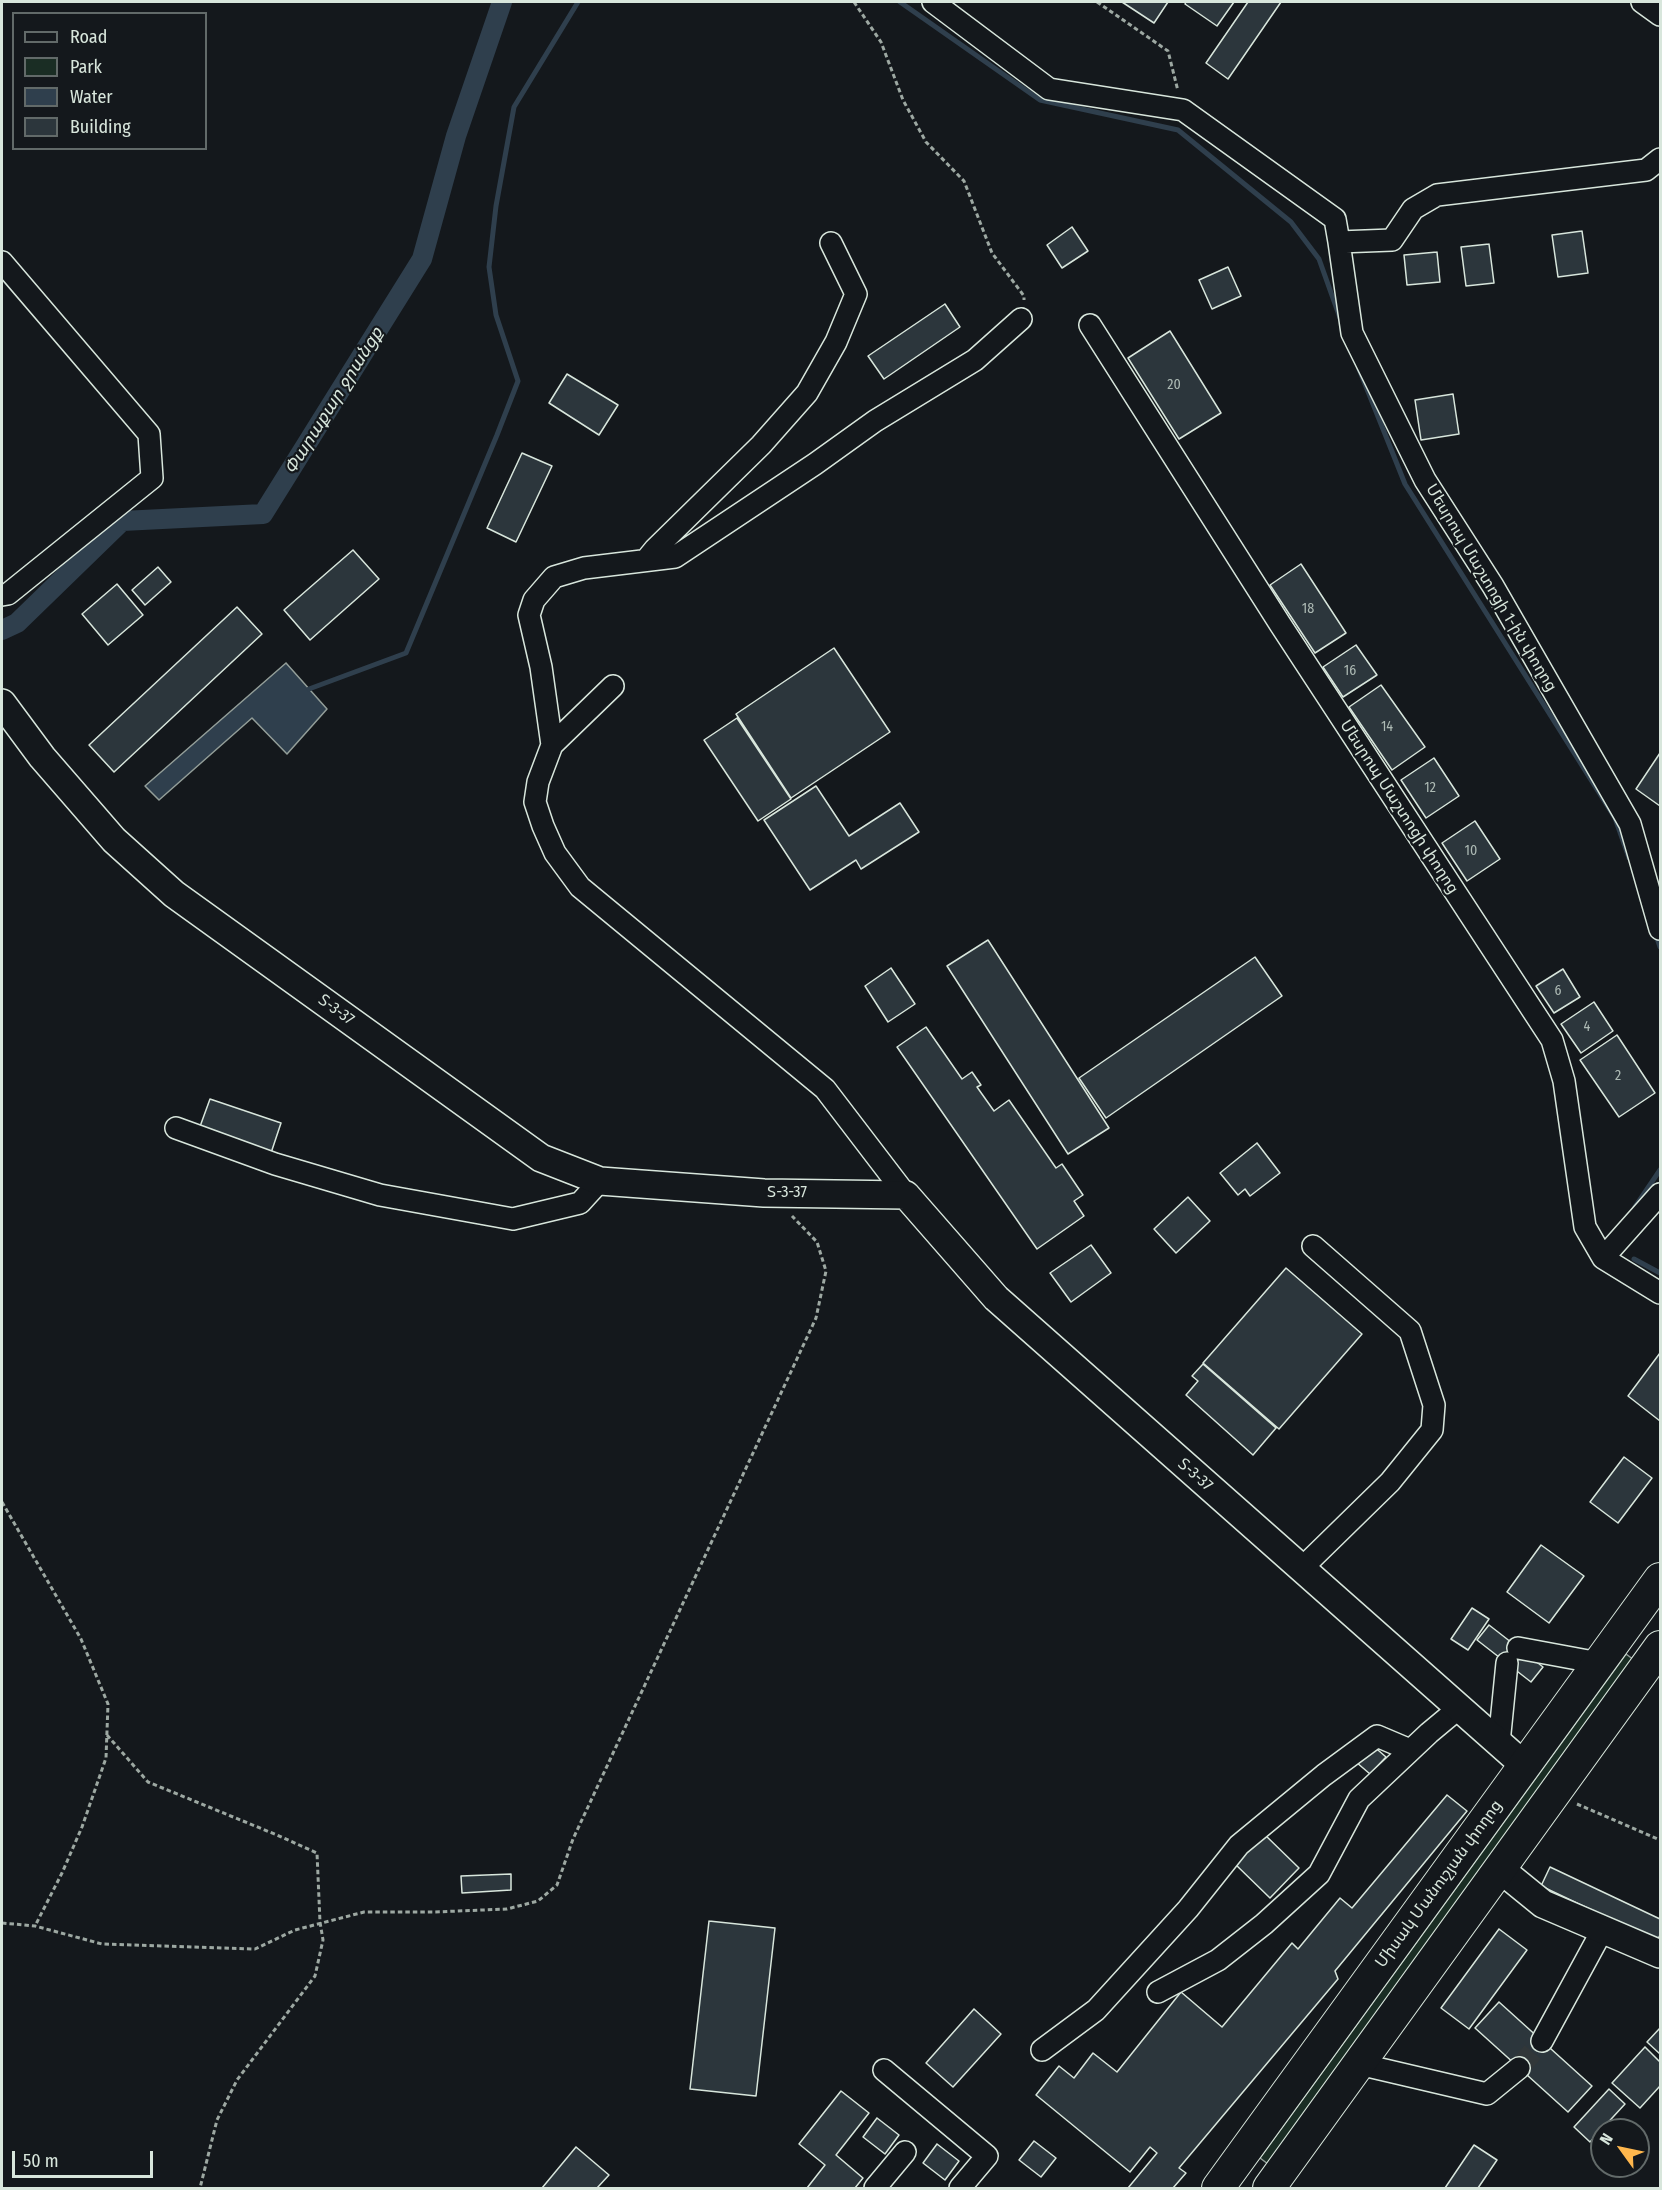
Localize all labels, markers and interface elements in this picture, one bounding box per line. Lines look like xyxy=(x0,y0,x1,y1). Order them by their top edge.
legend xyxy=(12,12,207,150)
text: Road xyxy=(70,26,107,48)
text: Park xyxy=(70,56,102,78)
text: Water xyxy=(70,86,113,108)
text: Building xyxy=(70,116,131,138)
water label: Փարաքար ջրանցք xyxy=(280,323,388,479)
house number: 20 xyxy=(1167,377,1181,393)
street label: Մեսրոպ Մաշտոցի 1-ին փողոց xyxy=(1421,481,1561,695)
house number: 18 xyxy=(1302,601,1314,617)
house number: 16 xyxy=(1344,663,1356,679)
street label: Մեսրոպ Մաշտոցի փողոց xyxy=(1336,716,1462,898)
house number: 14 xyxy=(1381,719,1393,735)
house number: 12 xyxy=(1424,780,1436,796)
house number: 10 xyxy=(1465,843,1477,859)
house number: 6 xyxy=(1555,983,1561,999)
street label: Տ-3-37 xyxy=(314,991,358,1029)
house number: 4 xyxy=(1584,1019,1590,1035)
house number: 2 xyxy=(1615,1068,1621,1084)
street label: Տ-3-37 xyxy=(767,1183,807,1203)
street label: Տ-3-37 xyxy=(1174,1455,1216,1495)
street label: Միսակ Մանուշյան փողոց xyxy=(1372,1796,1506,1972)
north arrow xyxy=(1590,2118,1650,2178)
text: N xyxy=(1596,2130,1617,2148)
scale bar xyxy=(15,2139,156,2177)
text: 50 m xyxy=(23,2150,59,2172)

